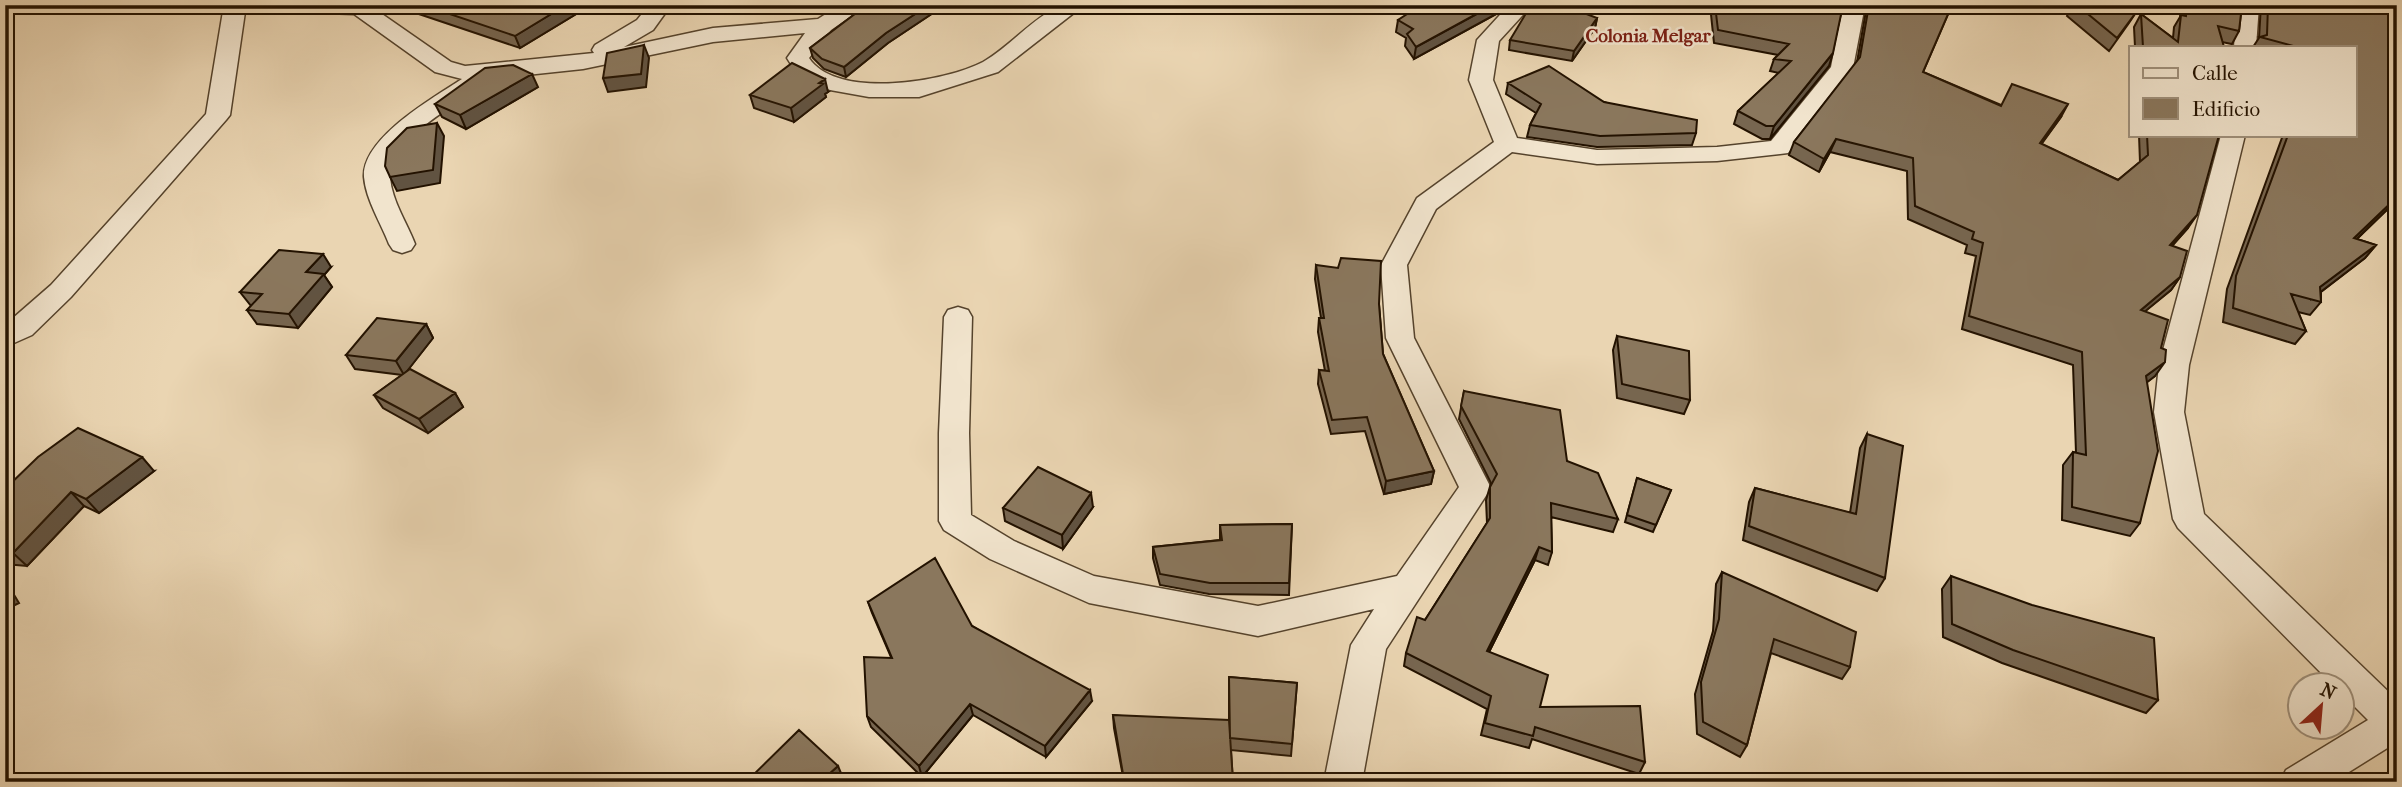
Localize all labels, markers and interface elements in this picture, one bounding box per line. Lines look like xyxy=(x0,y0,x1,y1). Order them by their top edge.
district label: Colonia Melgar xyxy=(1585,25,1711,47)
legend xyxy=(2129,46,2356,136)
text: Calle xyxy=(2192,61,2238,85)
text: Edificio xyxy=(2192,97,2260,121)
north arrow xyxy=(2286,672,2356,742)
text: N xyxy=(2317,679,2340,705)

